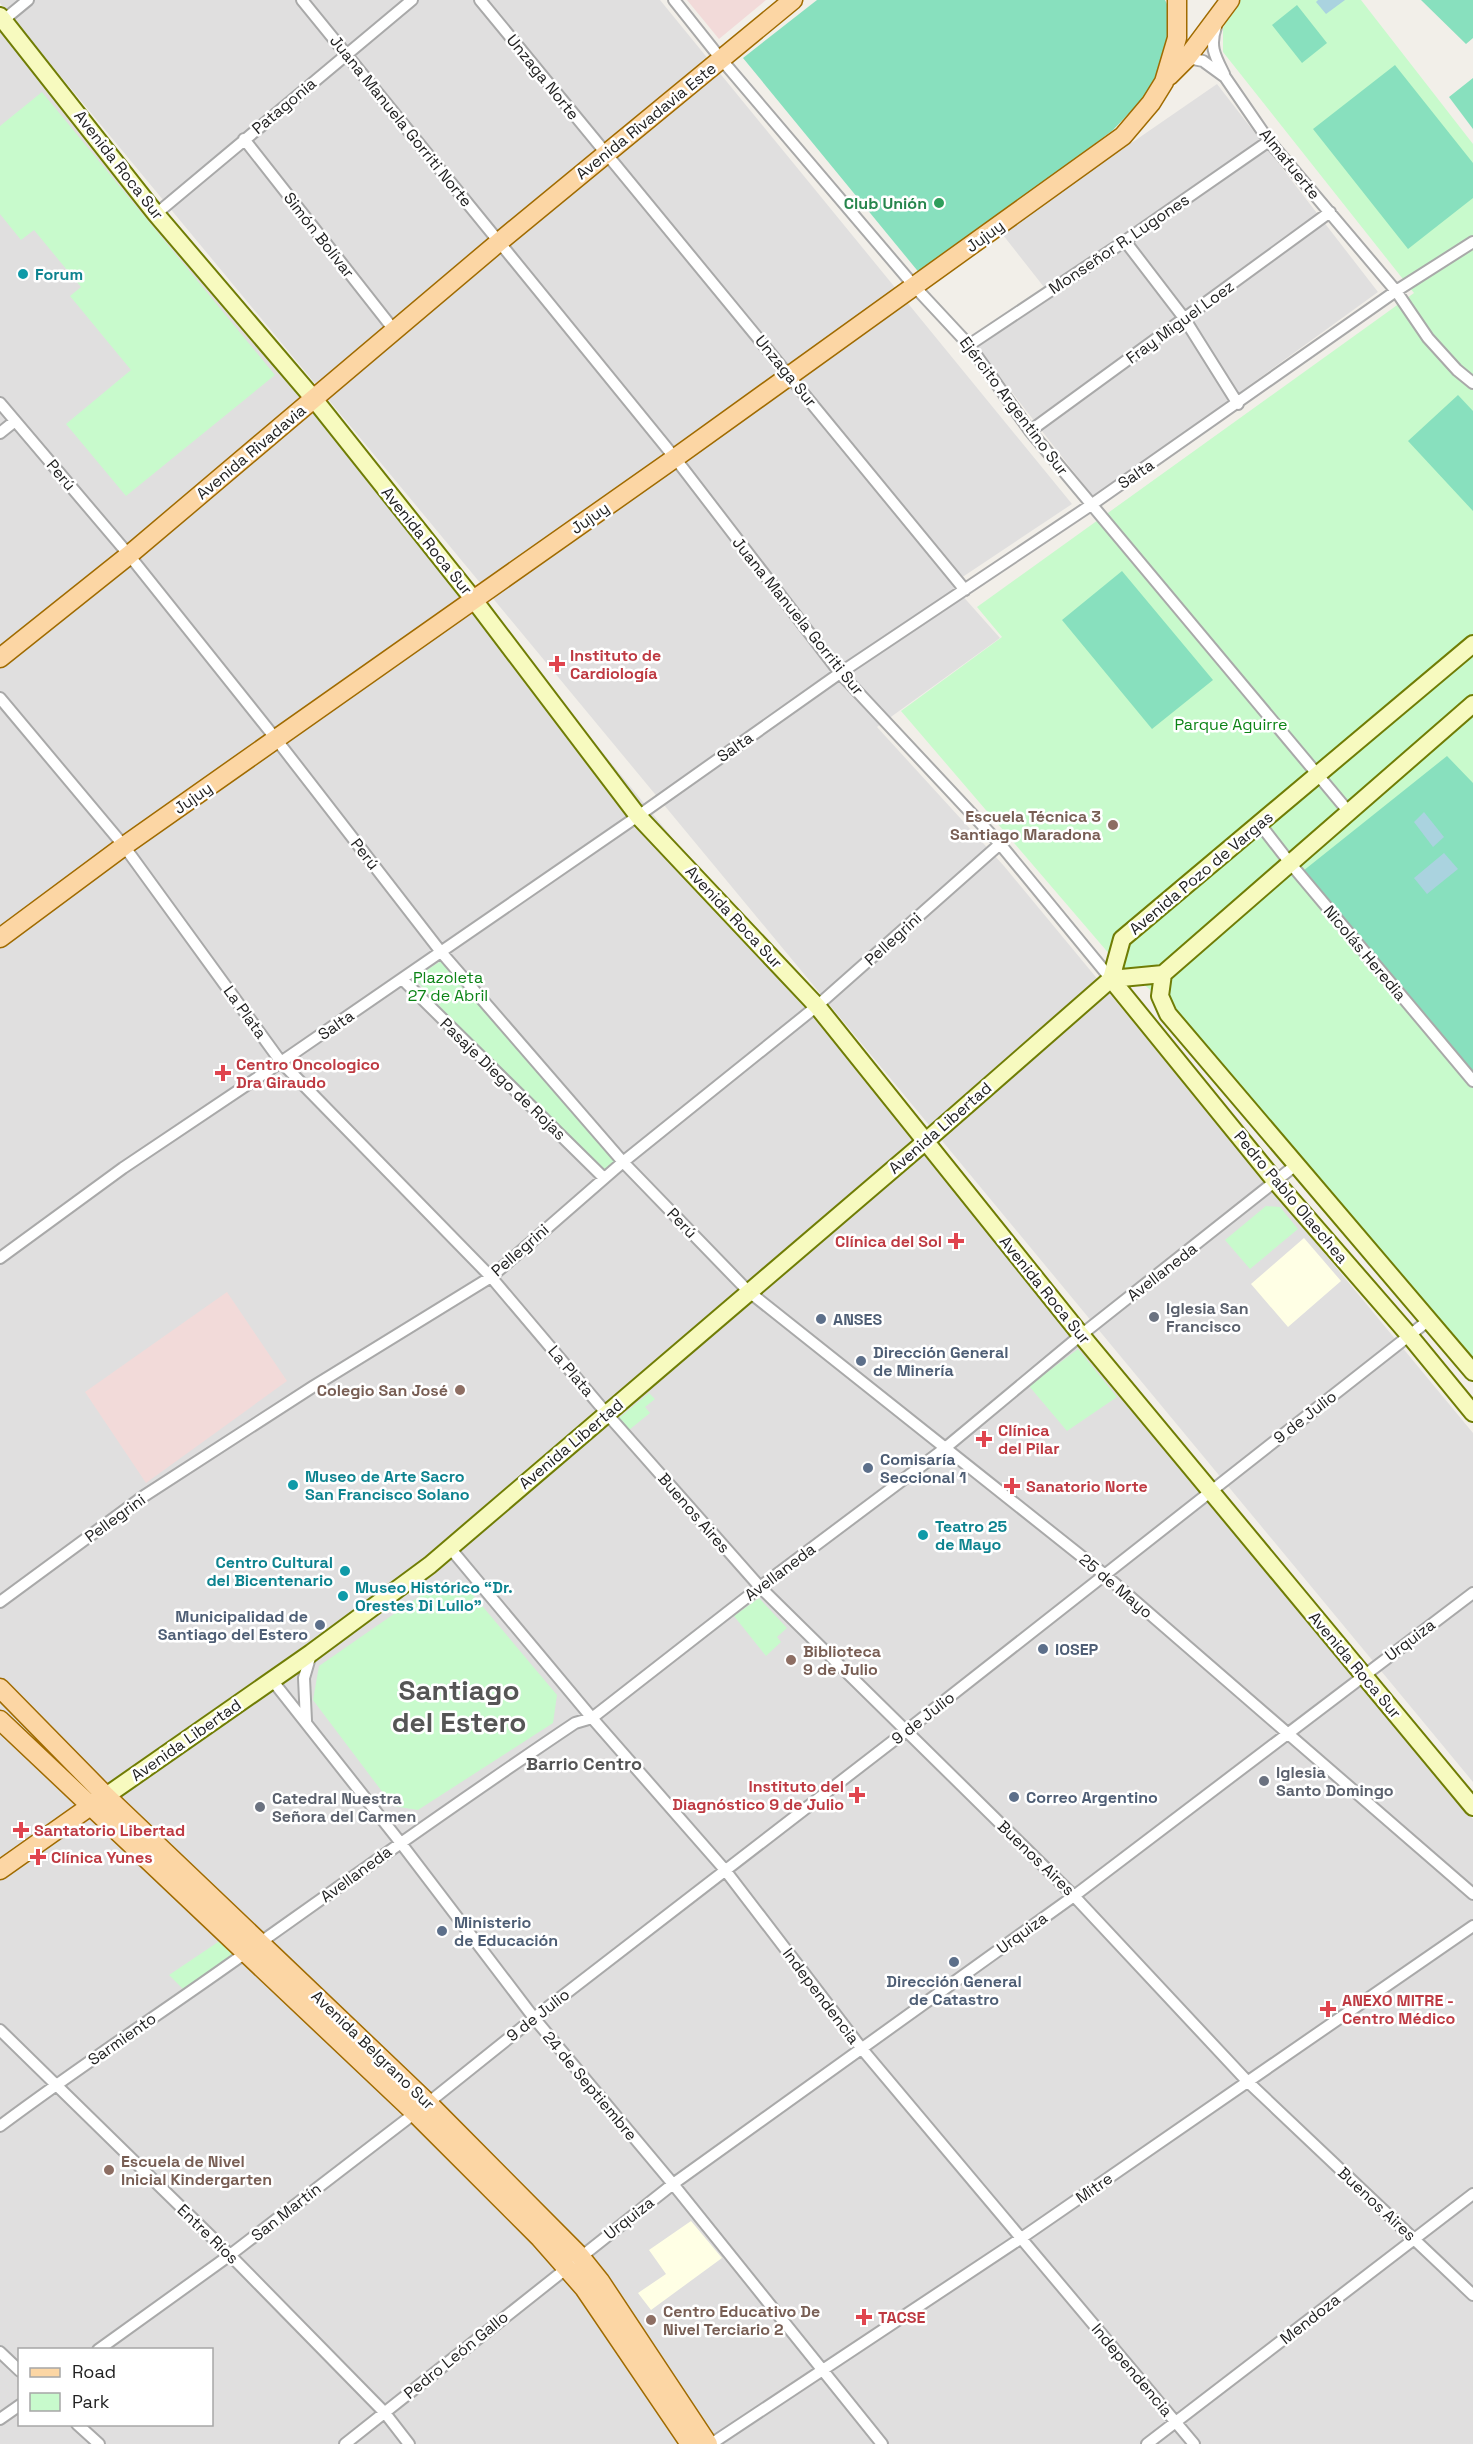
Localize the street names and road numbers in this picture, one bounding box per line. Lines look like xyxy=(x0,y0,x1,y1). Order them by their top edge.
street label: Unzaga Norte xyxy=(502,30,584,124)
street label: Juana Manuela Gorriti Norte xyxy=(325,31,477,211)
street label: Avenida Rivadavia Este xyxy=(571,58,721,184)
street label: Patagonia xyxy=(248,73,320,139)
street label: Avenida Roca Sur xyxy=(70,106,168,224)
street label: Almafuerte xyxy=(1255,124,1325,204)
street label: Simón Bolívar xyxy=(279,188,359,282)
street label: Monseñor R. Lugones xyxy=(1045,189,1193,299)
street label: Jujuy xyxy=(962,215,1008,257)
street label: Fray Miguel Loez xyxy=(1122,276,1238,368)
street label: Unzaga Sur xyxy=(750,331,822,411)
street label: Ejército Argentino Sur xyxy=(955,332,1073,480)
street label: Avenida Rivadavia xyxy=(192,400,310,504)
street label: Salta xyxy=(1114,454,1158,494)
street label: Perú xyxy=(42,455,80,495)
street label: Avenida Roca Sur xyxy=(377,483,477,599)
street label: Jujuy xyxy=(567,497,613,539)
street label: Juana Manuela Gorriti Sur xyxy=(728,533,868,699)
street label: Salta xyxy=(713,727,757,767)
street label: Jujuy xyxy=(170,777,216,819)
street label: Avenida Pozo de Vargas xyxy=(1125,807,1277,939)
street label: Perú xyxy=(346,834,384,874)
street label: Avenida Roca Sur xyxy=(681,861,787,973)
street label: Nicolás Heredia xyxy=(1319,901,1411,1005)
street label: Pellegrini xyxy=(860,908,926,970)
street label: La Plata xyxy=(219,981,271,1043)
street label: Salta xyxy=(314,1005,358,1045)
street label: Pasaje Diego de Rojas xyxy=(436,1013,570,1145)
street label: Avenida Libertad xyxy=(884,1077,996,1179)
street label: Pedro Pablo Olaechea xyxy=(1229,1126,1353,1268)
street label: Perú xyxy=(662,1203,702,1243)
street label: Pellegrini xyxy=(487,1219,553,1281)
street label: Avenida Roca Sur xyxy=(995,1232,1095,1348)
street label: Avellaneda xyxy=(1123,1238,1201,1306)
street label: La Plata xyxy=(543,1341,599,1401)
street label: 9 de Julio xyxy=(1269,1386,1341,1448)
street label: Avenida Libertad xyxy=(514,1394,628,1494)
street label: Buenos Aires xyxy=(653,1469,735,1557)
street label: Pellegrini xyxy=(80,1489,150,1547)
street label: Avellaneda xyxy=(740,1539,820,1605)
street label: 25 de Mayo xyxy=(1075,1549,1157,1623)
street label: Avenida Roca Sur xyxy=(1304,1607,1406,1723)
street label: Urquiza xyxy=(1381,1614,1439,1666)
street label: 9 de Julio xyxy=(887,1687,959,1749)
street label: Avenida Libertad xyxy=(127,1694,245,1786)
street label: Buenos Aires xyxy=(993,1816,1079,1900)
street label: Avellaneda xyxy=(316,1841,396,1907)
street label: Urquiza xyxy=(992,1907,1052,1959)
street label: Independencia xyxy=(778,1944,864,2048)
street label: 9 de Julio xyxy=(502,1984,574,2046)
street label: Avenida Belgrano Sur xyxy=(307,1986,439,2114)
street label: Sarmiento xyxy=(84,2008,160,2070)
street label: 24 de Septiembre xyxy=(538,2027,642,2145)
street label: Buenos Aires xyxy=(1333,2162,1421,2246)
street label: Mitre xyxy=(1071,2168,1117,2208)
street label: San Martín xyxy=(247,2178,325,2246)
street label: Urquiza xyxy=(600,2192,658,2244)
street label: Entre Ríos xyxy=(173,2199,243,2269)
street label: Mendoza xyxy=(1276,2289,1344,2349)
street label: Pedro León Gallo xyxy=(400,2306,512,2404)
street label: Independencia xyxy=(1087,2319,1177,2421)

